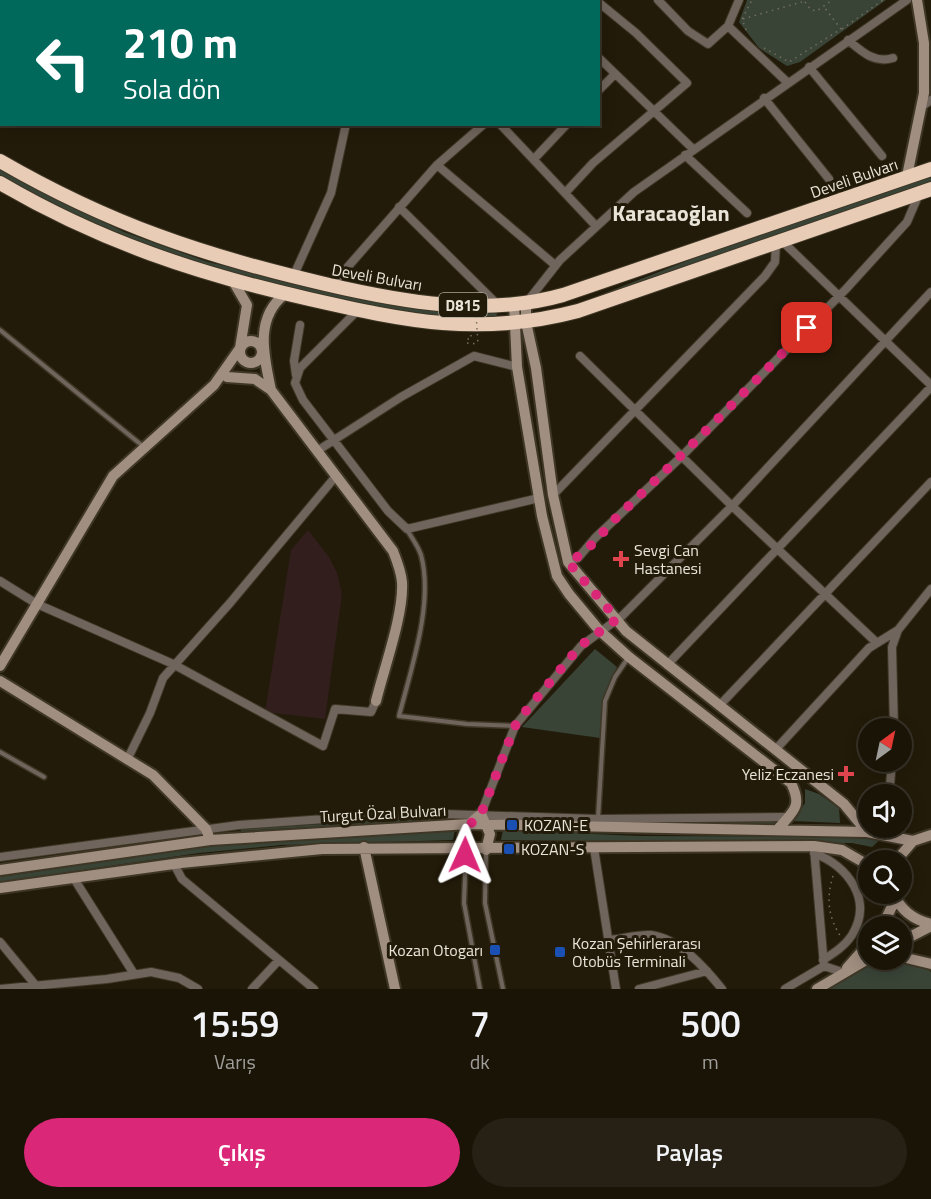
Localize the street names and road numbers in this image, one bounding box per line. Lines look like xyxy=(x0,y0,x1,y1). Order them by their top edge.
street label: Develi Bulvarı xyxy=(807,152,901,204)
street label: Develi Bulvarı xyxy=(330,257,424,297)
road number: D815 xyxy=(439,293,487,317)
street label: Turgut Özal Bulvarı xyxy=(319,798,447,828)

